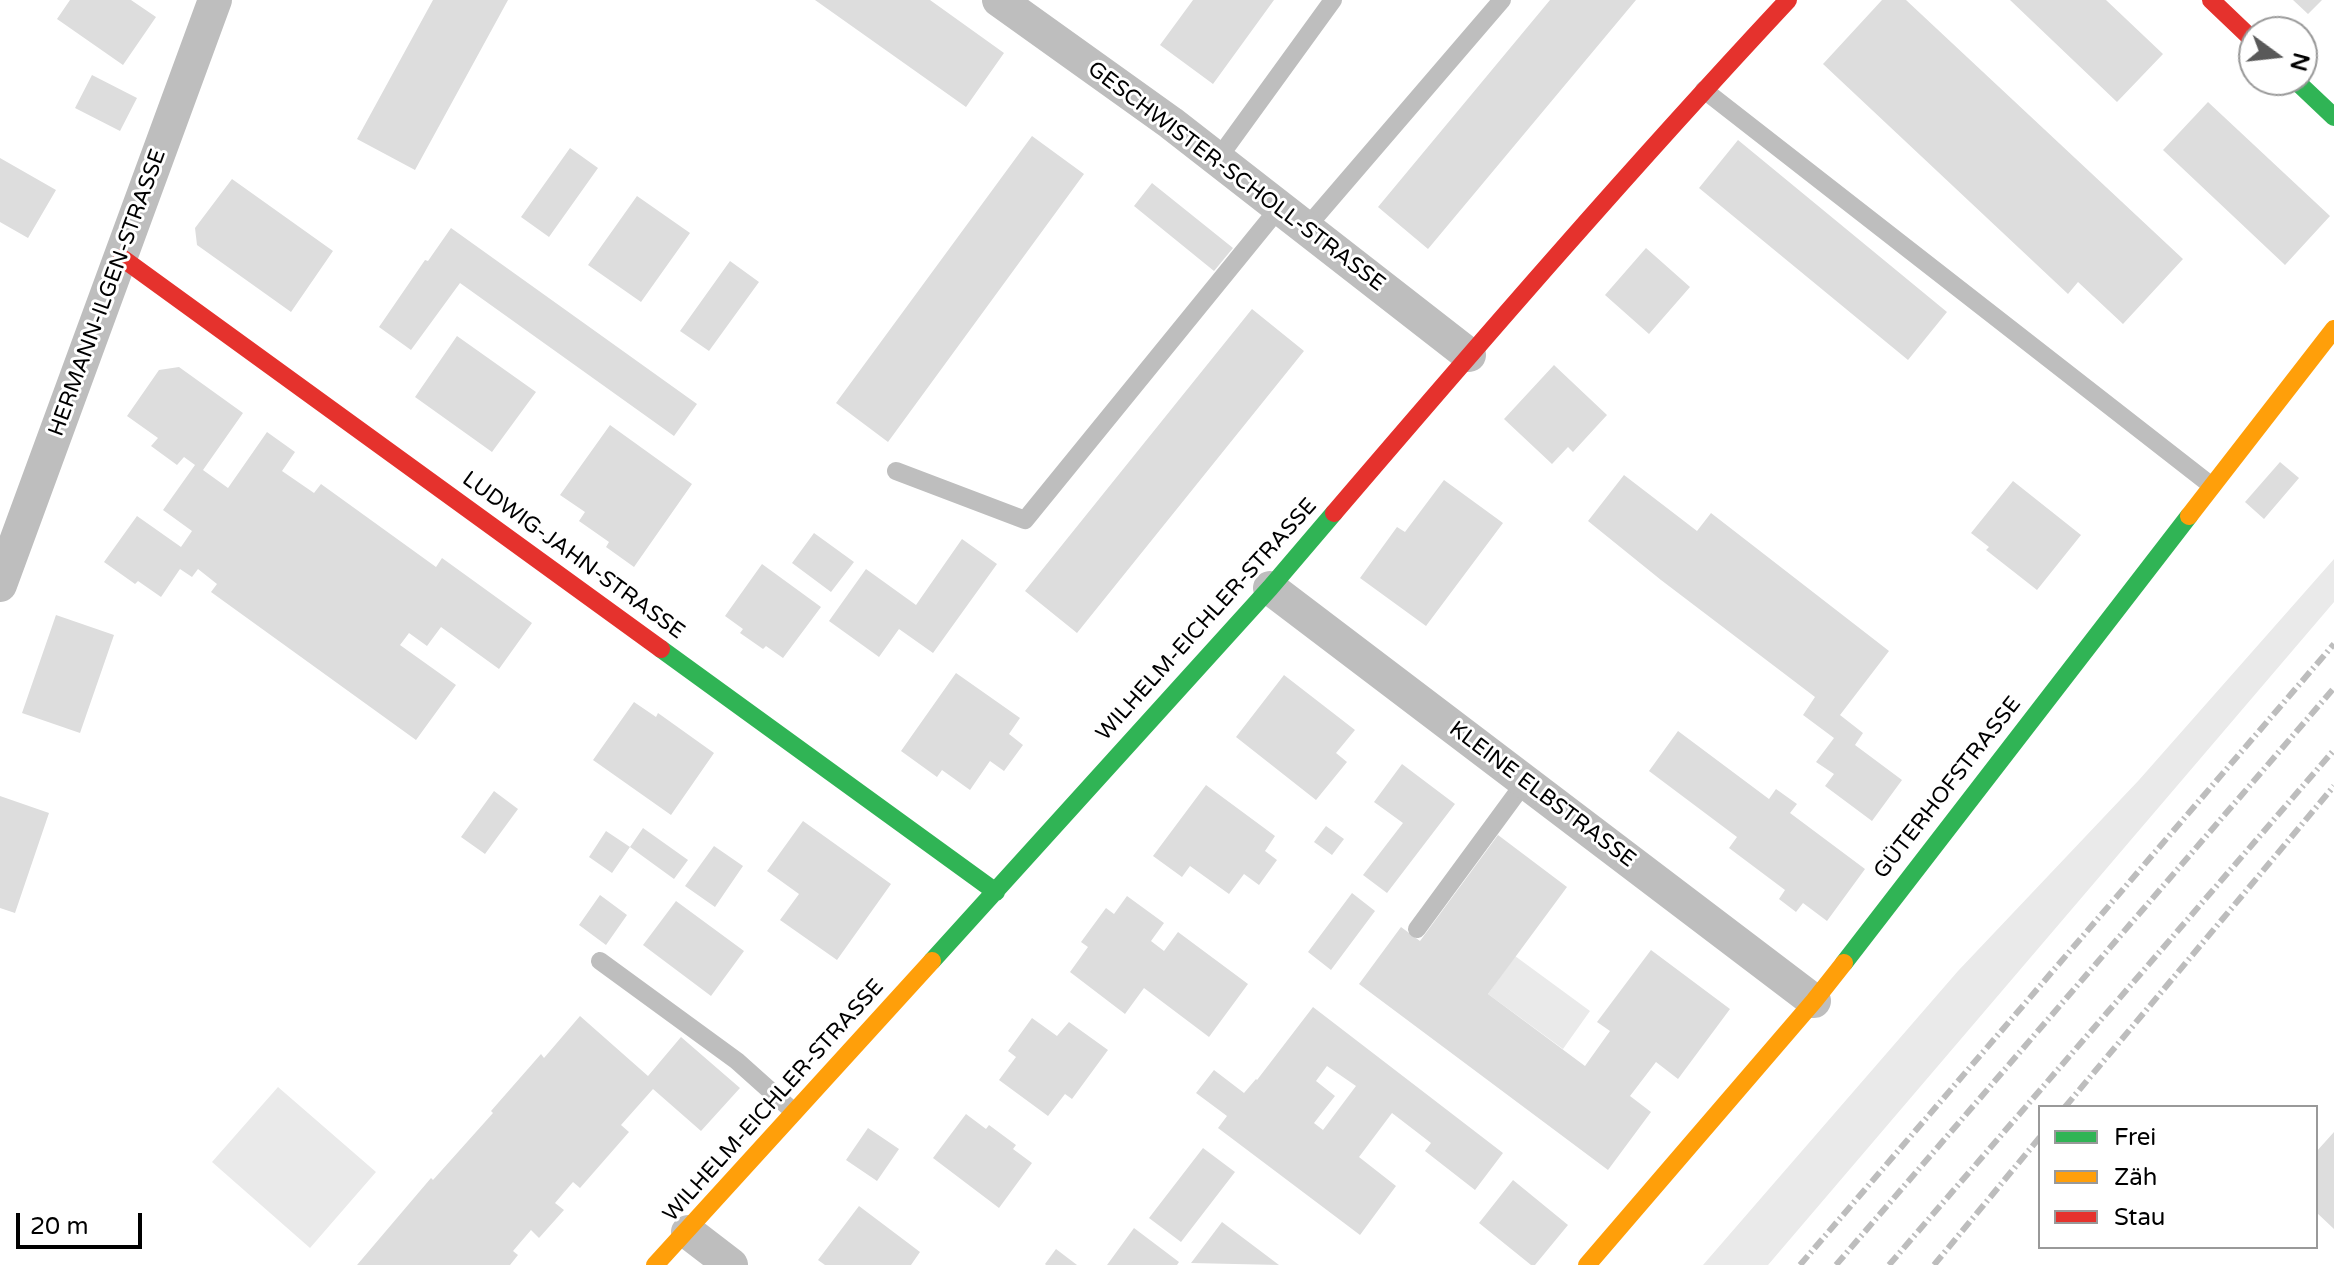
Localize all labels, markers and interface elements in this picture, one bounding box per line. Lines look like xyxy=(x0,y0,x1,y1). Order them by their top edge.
north arrow xyxy=(2238,16,2318,96)
text: N xyxy=(2284,50,2314,74)
street label: GESCHWISTER-SCHOLL-STRASSE xyxy=(1082,56,1390,298)
street label: HERMANN-ILGEN-STRASSE xyxy=(44,146,172,440)
street label: LUDWIG-JAHN-STRASSE xyxy=(457,466,689,646)
street label: WILHELM-EICHLER-STRASSE xyxy=(1091,493,1323,747)
street label: GÜTERHOFSTRASSE xyxy=(1869,692,2027,884)
street label: KLEINE ELBSTRASSE xyxy=(1444,716,1640,874)
street label: WILHELM-EICHLER-STRASSE xyxy=(658,974,890,1228)
legend xyxy=(2038,1105,2318,1249)
text: Frei xyxy=(2114,1123,2156,1152)
text: Zäh xyxy=(2114,1163,2157,1192)
scale bar xyxy=(20,1197,146,1247)
text: Stau xyxy=(2114,1203,2165,1232)
text: 20 m xyxy=(30,1212,88,1241)

